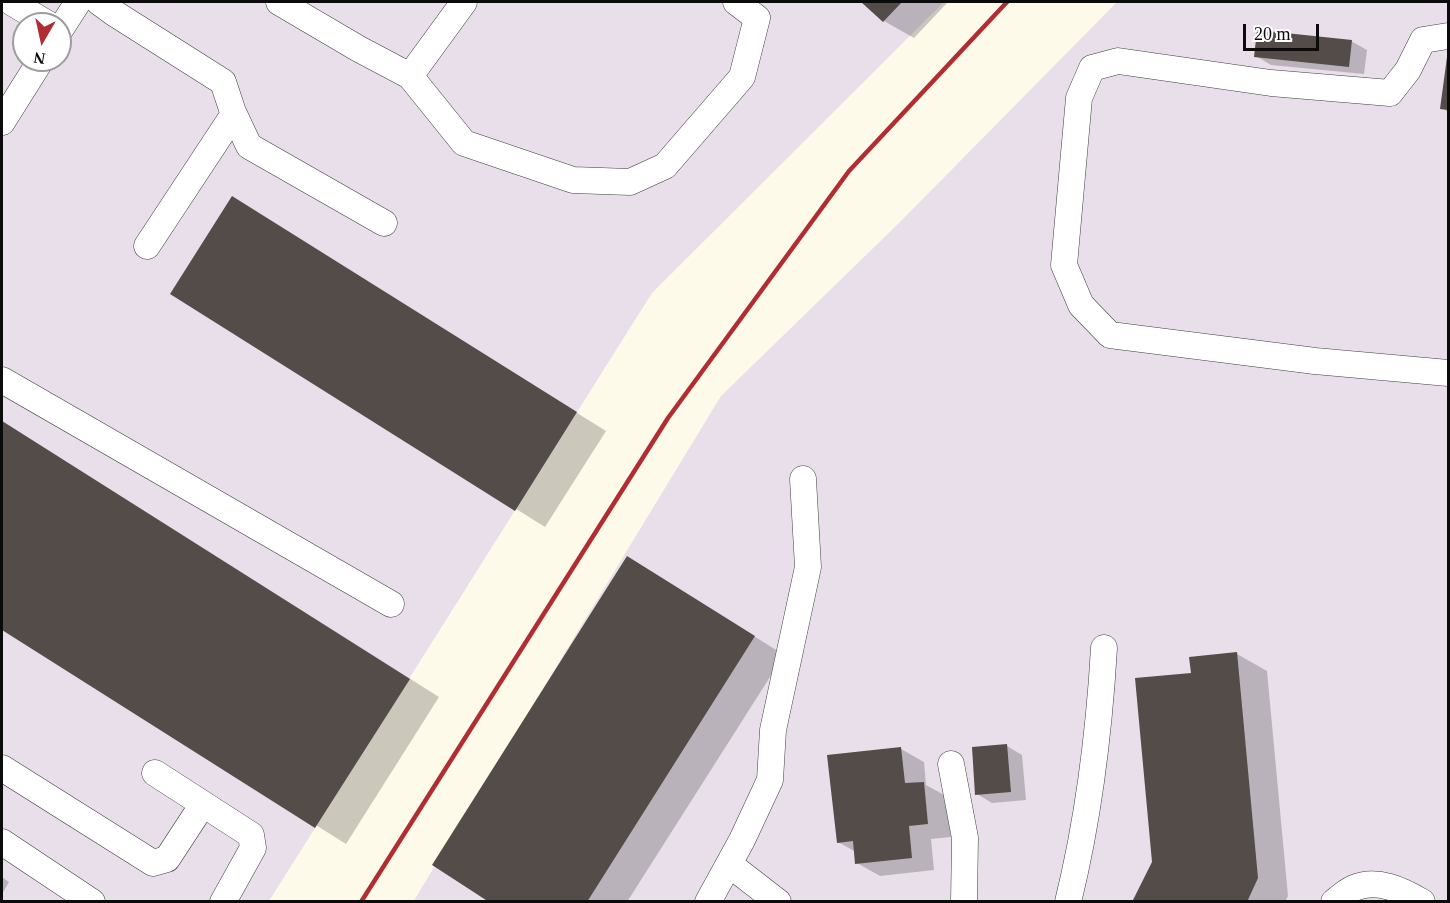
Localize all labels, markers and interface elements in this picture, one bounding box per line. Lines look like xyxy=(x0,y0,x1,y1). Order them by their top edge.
north arrow xyxy=(12,12,72,72)
scale bar xyxy=(1246,12,1322,50)
text: 20 m xyxy=(1254,24,1291,44)
text: N xyxy=(32,49,46,68)

